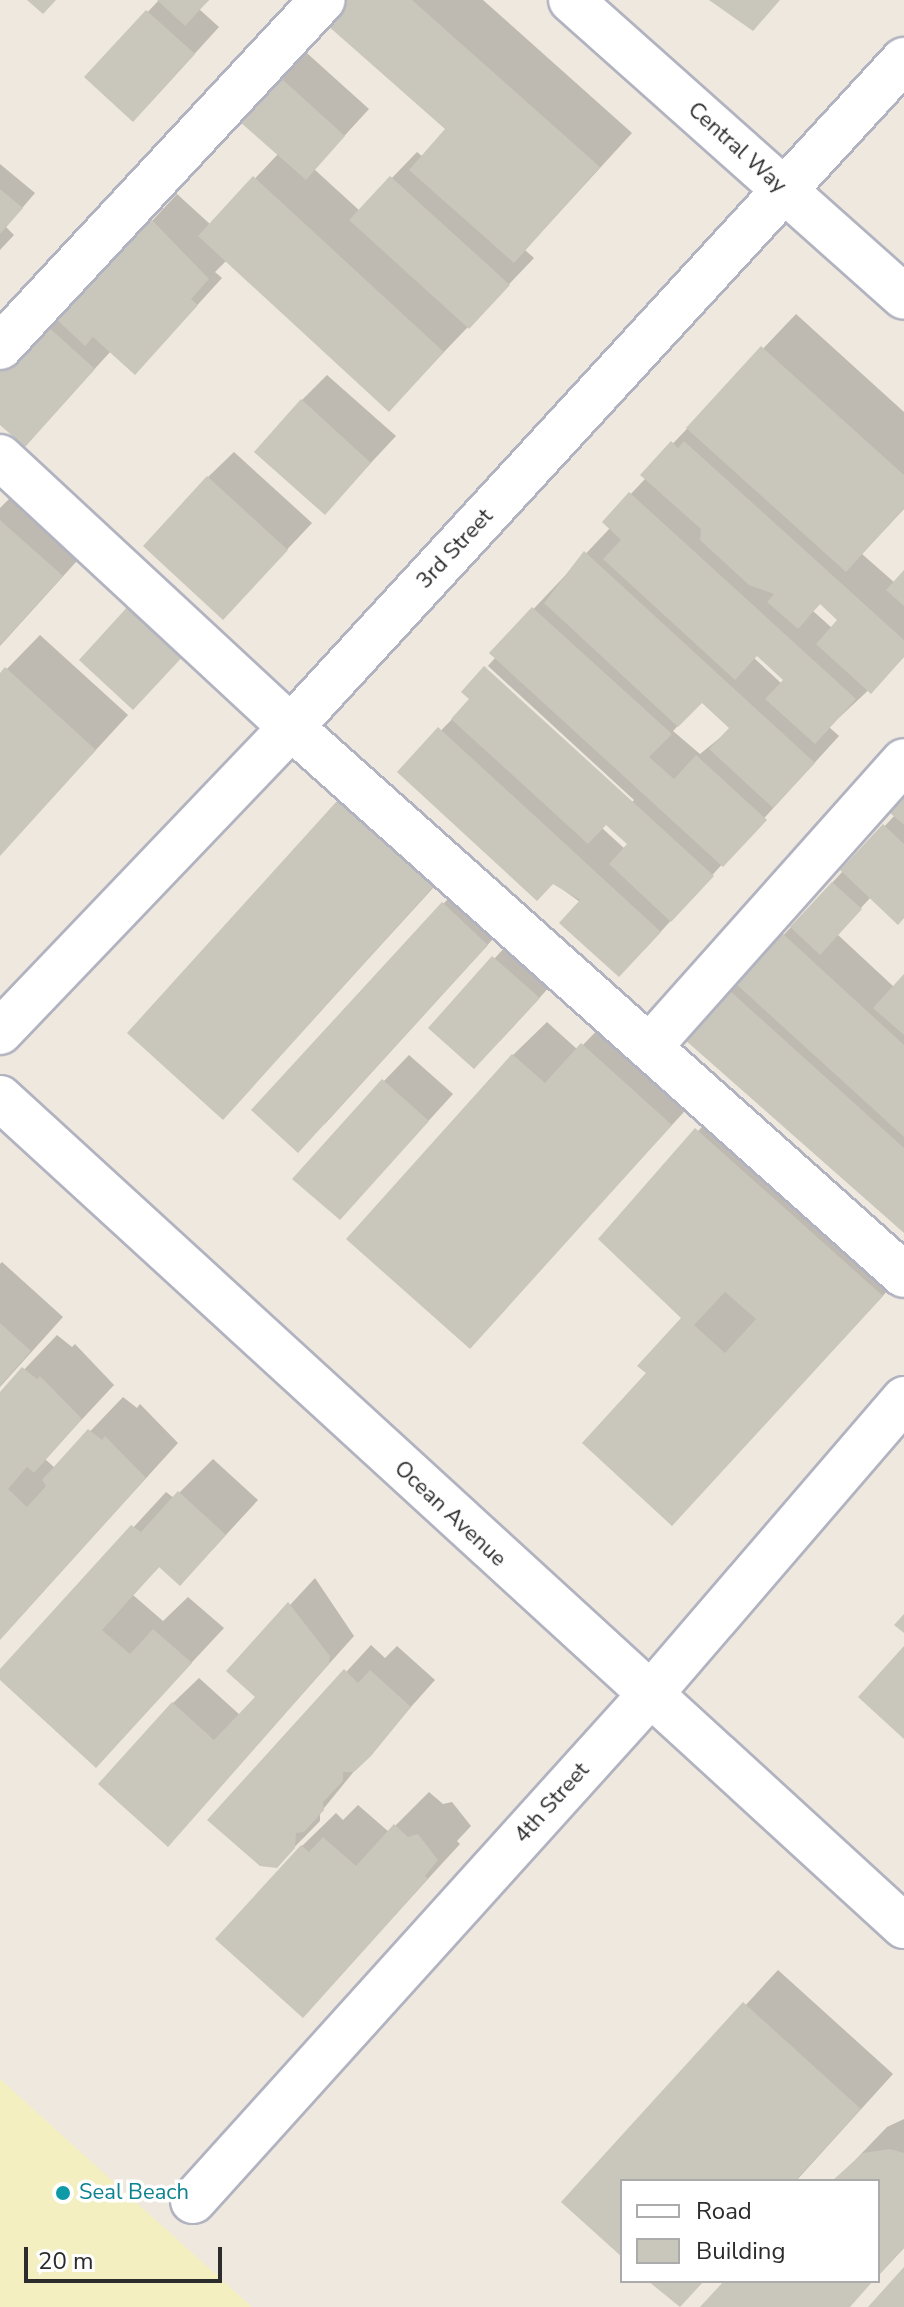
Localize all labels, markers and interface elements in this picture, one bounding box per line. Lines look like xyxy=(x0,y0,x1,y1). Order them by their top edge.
street label: Central Way xyxy=(682,97,792,199)
street label: 3rd Street xyxy=(411,504,499,594)
street label: Ocean Avenue xyxy=(389,1456,511,1572)
street label: 4th Street xyxy=(509,1757,595,1849)
legend xyxy=(620,2179,880,2283)
place label: Seal Beach xyxy=(79,2180,189,2206)
marker: Seal Beach xyxy=(54,2184,72,2202)
text: Road xyxy=(696,2195,752,2227)
scale bar xyxy=(28,2231,226,2281)
text: Building xyxy=(696,2235,786,2267)
text: 20 m xyxy=(38,2245,94,2277)

